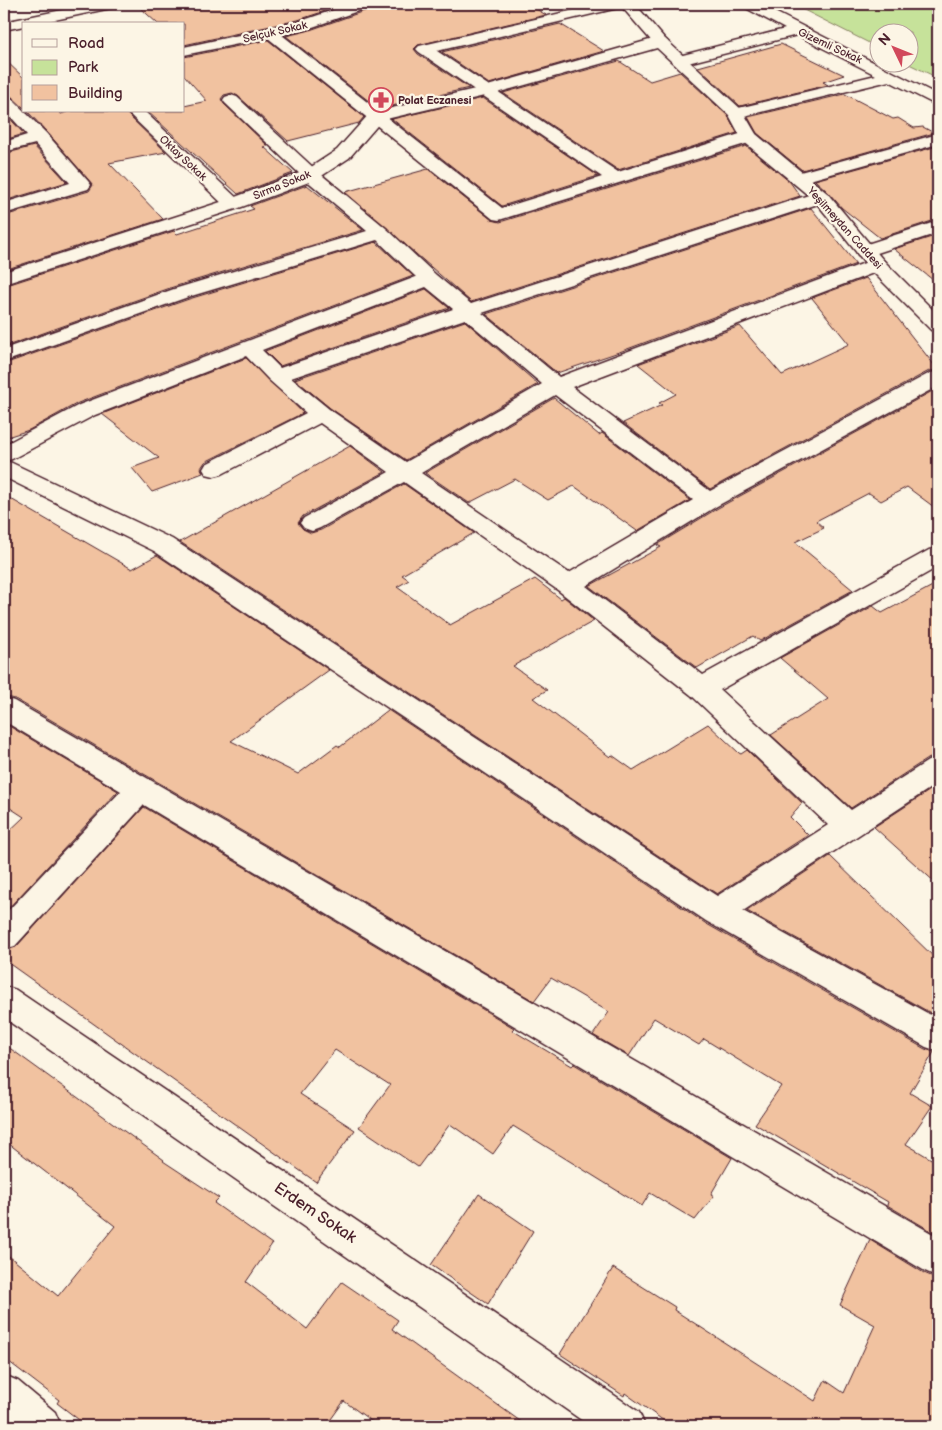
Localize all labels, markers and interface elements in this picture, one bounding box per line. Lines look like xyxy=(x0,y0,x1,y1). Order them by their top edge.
street label: Selçuk Sokak xyxy=(242,18,309,46)
legend xyxy=(22,22,185,112)
north arrow xyxy=(870,22,920,72)
street label: Gizemli Sokak xyxy=(796,26,865,67)
text: N xyxy=(875,30,895,49)
text: Road xyxy=(68,34,104,53)
text: Park xyxy=(68,58,99,77)
text: Building xyxy=(68,84,123,103)
pharmacy icon: Polat Eczanesi xyxy=(368,87,394,113)
place label: Polat Eczanesi xyxy=(398,94,472,107)
street label: Oktay Sokak xyxy=(157,133,210,184)
street label: Sırma Sokak xyxy=(251,167,313,202)
street label: Yeşilmeydan Caddesi xyxy=(804,184,885,272)
street label: Erdem Sokak xyxy=(270,1179,360,1248)

